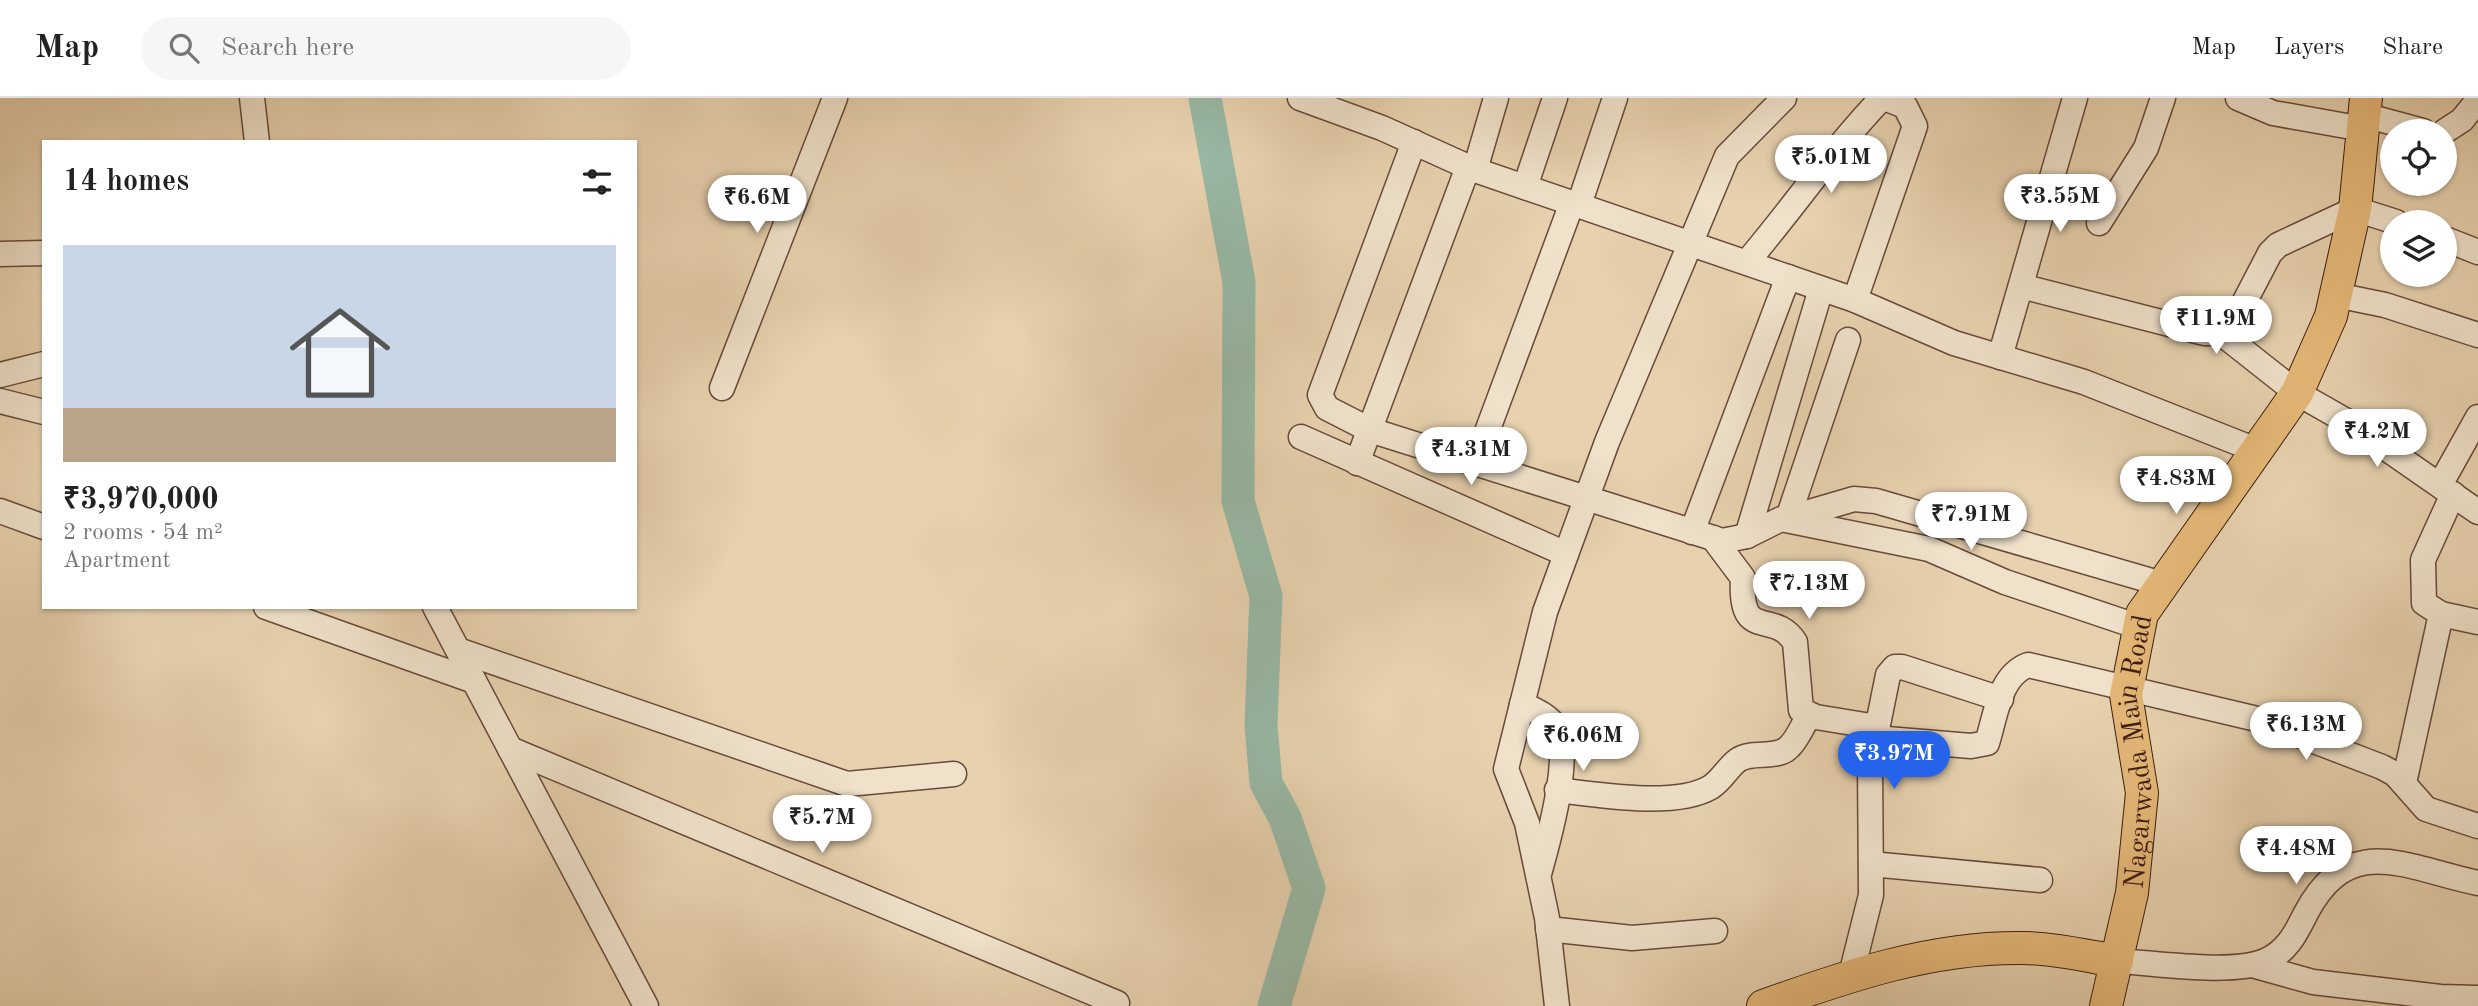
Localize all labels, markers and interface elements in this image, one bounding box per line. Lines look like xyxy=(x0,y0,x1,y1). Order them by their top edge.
search box xyxy=(141,17,631,80)
icon: search xyxy=(165,29,203,67)
text: Map xyxy=(35,32,99,65)
text: Search here xyxy=(221,35,354,61)
text: Map xyxy=(2192,36,2236,60)
text: Layers xyxy=(2274,36,2344,60)
text: Share xyxy=(2382,36,2443,60)
map controls xyxy=(2380,119,2457,287)
button: locate xyxy=(2380,119,2457,196)
pin: ₹5.01M xyxy=(1774,136,1888,195)
text: ₹5.01M xyxy=(1791,146,1871,169)
icon: filters xyxy=(578,163,616,201)
text: 14 homes xyxy=(63,167,189,197)
pin: ₹3.55M xyxy=(2003,174,2117,234)
pin: ₹6.6M xyxy=(708,176,806,235)
text: ₹3.55M xyxy=(2020,185,2100,208)
text: ₹6.6M xyxy=(724,186,790,209)
button: layers xyxy=(2380,210,2457,287)
icon: home xyxy=(277,290,403,416)
pin: ₹11.9M xyxy=(2159,296,2273,356)
text: ₹11.9M xyxy=(2176,307,2256,330)
pin: ₹4.2M xyxy=(2328,410,2426,469)
text: ₹4.2M xyxy=(2344,420,2410,443)
pin: ₹4.31M xyxy=(1414,428,1528,487)
text: ₹4.31M xyxy=(1431,438,1511,461)
pin: ₹4.83M xyxy=(2119,456,2233,516)
text: ₹4.83M xyxy=(2136,467,2216,490)
text: ₹3,970,000 xyxy=(63,485,219,515)
pin: ₹7.91M xyxy=(1914,492,2028,552)
text: ₹7.91M xyxy=(1931,503,2011,526)
text: 2 rooms · 54 m² xyxy=(63,521,223,544)
text: Apartment xyxy=(63,549,171,572)
pin: ₹7.13M xyxy=(1752,561,1866,621)
text: ₹7.13M xyxy=(1769,572,1849,595)
street label: Nagarwada Main Road xyxy=(2115,613,2159,890)
pin: ₹6.13M xyxy=(2249,702,2363,762)
text: ₹6.13M xyxy=(2266,713,2346,736)
pin: ₹6.06M xyxy=(1526,714,1640,773)
text: ₹6.06M xyxy=(1543,724,1623,747)
pin: ₹3.97M xyxy=(1837,732,1951,791)
text: ₹3.97M xyxy=(1854,742,1934,765)
pin: ₹5.7M xyxy=(773,796,871,855)
text: ₹5.7M xyxy=(789,806,855,829)
pin: ₹4.48M xyxy=(2239,826,2353,886)
text: ₹4.48M xyxy=(2256,837,2336,860)

